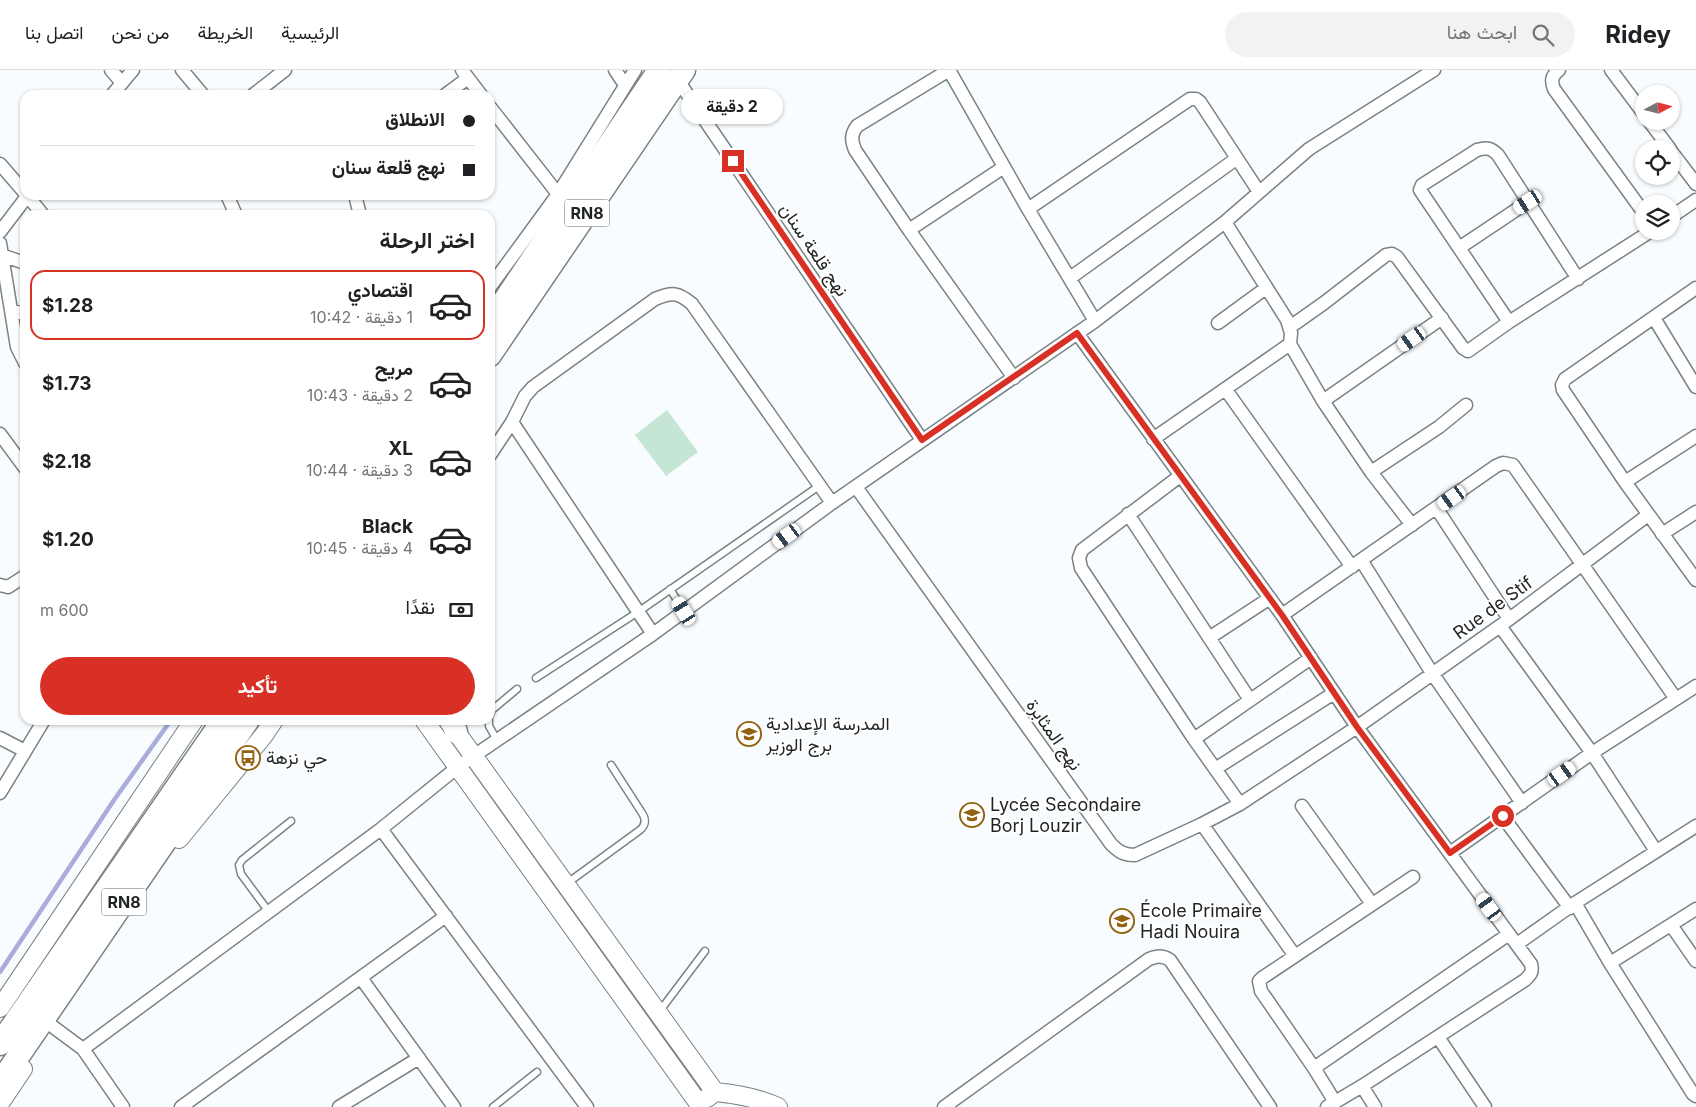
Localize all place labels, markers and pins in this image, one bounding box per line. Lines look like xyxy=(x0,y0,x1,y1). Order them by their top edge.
place label: المدرسة الإعدادية برج الوزير xyxy=(765,713,890,757)
school or university icon: المدرسة الإعدادية برج الوزير xyxy=(736,721,762,747)
bus stop icon: حي نزهة xyxy=(235,745,261,771)
place label: حي نزهة xyxy=(266,747,327,773)
place label: Lycée Secondaire Borj Louzir xyxy=(990,794,1141,836)
school or university icon: Lycée Secondaire Borj Louzir xyxy=(959,802,985,828)
place label: École Primaire Hadi Nouira xyxy=(1140,899,1262,942)
school or university icon: École Primaire Hadi Nouira xyxy=(1109,908,1135,934)

